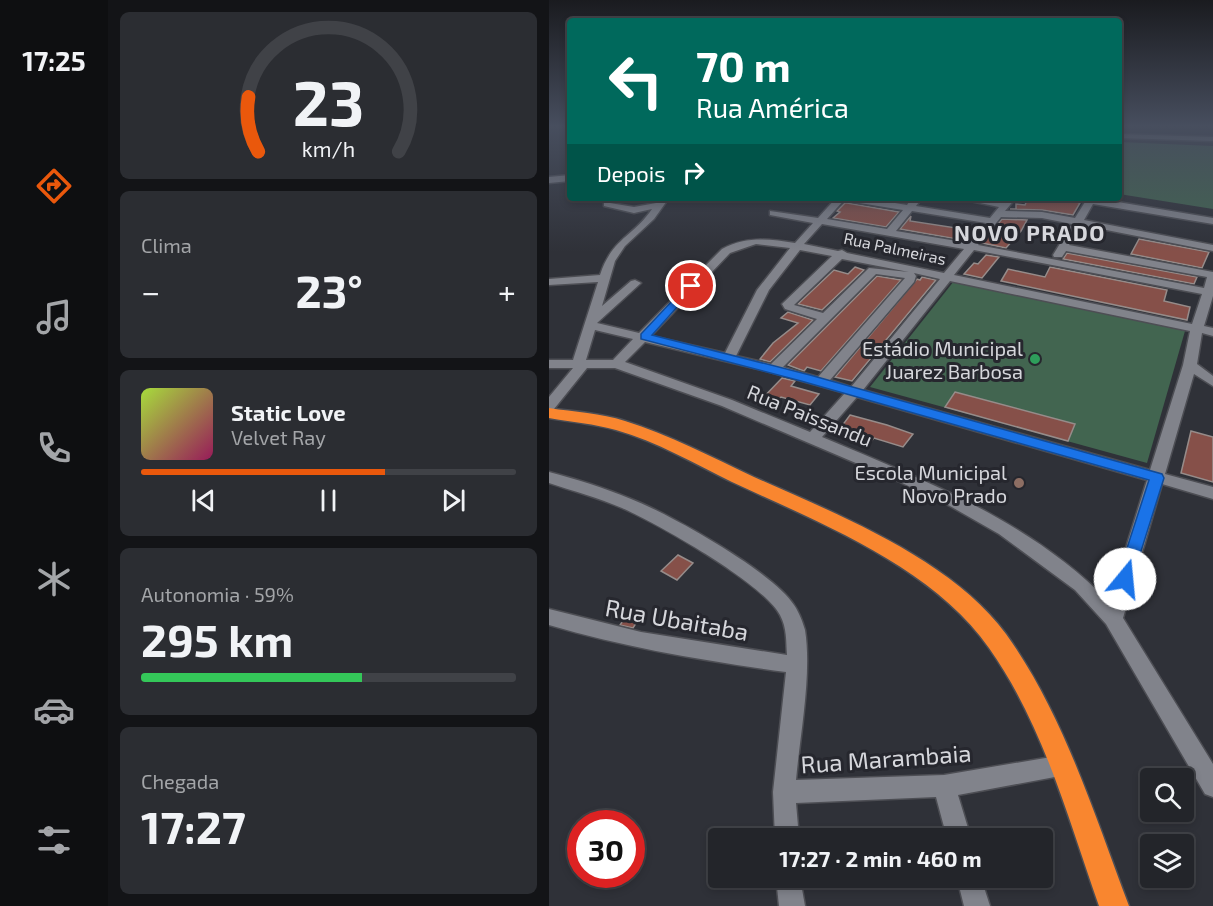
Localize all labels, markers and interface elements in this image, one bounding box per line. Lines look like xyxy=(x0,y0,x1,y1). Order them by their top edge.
text: 70 m xyxy=(696,40,791,90)
icon: left xyxy=(597,42,675,120)
text: 17:25 xyxy=(22,44,86,76)
text: 23 xyxy=(293,65,364,140)
text: Rua América xyxy=(696,91,849,123)
text: km/h xyxy=(302,137,355,162)
icon: right xyxy=(677,156,710,189)
text: Depois xyxy=(597,160,665,186)
icon: directions xyxy=(33,165,75,207)
district label: NOVO PRADO xyxy=(954,219,1106,245)
street label: Rua Palmeiras xyxy=(842,228,948,268)
text: Clima xyxy=(141,233,192,257)
pin xyxy=(665,260,716,311)
text: 23° xyxy=(295,263,363,317)
icon: arrive xyxy=(674,269,707,302)
text: − xyxy=(141,271,160,311)
text: + xyxy=(498,271,516,311)
icon: music xyxy=(33,296,75,338)
place label: Estádio Municipal Juarez Barbosa xyxy=(862,336,1023,383)
marker: Estádio Municipal Juarez Barbosa xyxy=(1028,352,1042,366)
street label: Rua Paissandu xyxy=(744,379,876,451)
text: Static Love xyxy=(231,399,346,425)
text: Velvet Ray xyxy=(231,425,326,449)
icon: phone xyxy=(33,427,75,469)
place label: Escola Municipal Novo Prado xyxy=(855,460,1007,507)
marker: Escola Municipal Novo Prado xyxy=(1012,476,1026,490)
icon: previous xyxy=(187,484,220,517)
icon: pause xyxy=(312,484,345,517)
icon: next xyxy=(437,484,470,517)
position arrow xyxy=(1093,547,1157,611)
icon: climate xyxy=(33,558,75,600)
text: Autonomia · 59% xyxy=(141,582,294,606)
street label: Rua Ubaitaba xyxy=(603,592,751,646)
text: 295 km xyxy=(141,612,293,666)
icon: car xyxy=(33,689,75,731)
street label: Rua Marambaia xyxy=(800,738,972,778)
map controls xyxy=(1140,768,1194,888)
button: search xyxy=(1140,768,1194,822)
text: Chegada xyxy=(141,769,219,793)
text: 17:27 xyxy=(141,799,246,853)
speed limit sign: 30 xyxy=(567,810,645,888)
icon: filters xyxy=(33,819,75,861)
button: layers xyxy=(1140,834,1194,888)
text: 17:27 · 2 min · 460 m xyxy=(779,845,982,871)

